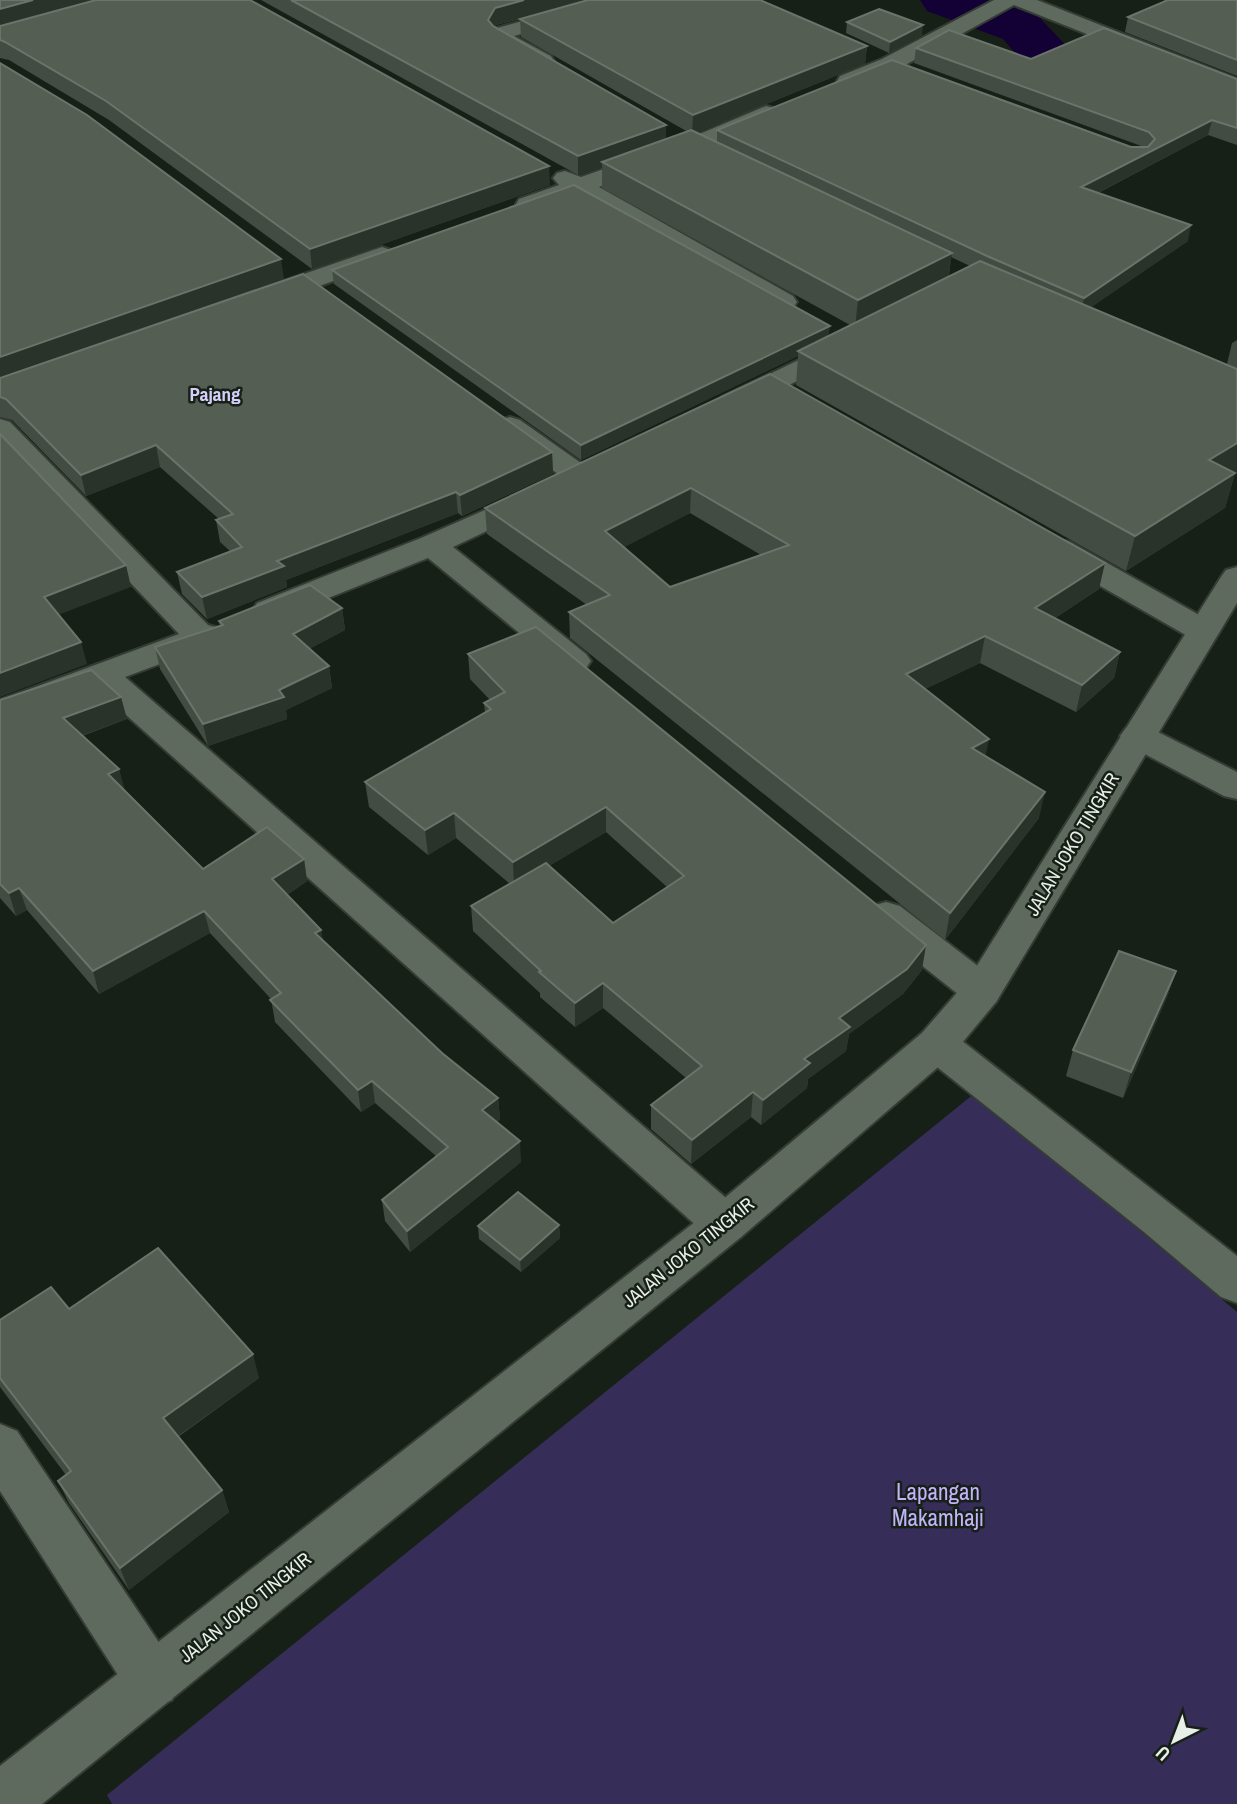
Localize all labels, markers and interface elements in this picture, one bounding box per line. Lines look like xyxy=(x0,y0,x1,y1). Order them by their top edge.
district label: Pajang xyxy=(189,381,241,407)
street label: JALAN JOKO TINGKIR xyxy=(1019,768,1125,920)
street label: JALAN JOKO TINGKIR xyxy=(617,1191,759,1313)
park label: Lapangan Makamhaji xyxy=(892,1476,984,1533)
street label: JALAN JOKO TINGKIR xyxy=(174,1546,316,1668)
north arrow xyxy=(1139,1706,1209,1776)
text: U xyxy=(1150,1740,1176,1767)

